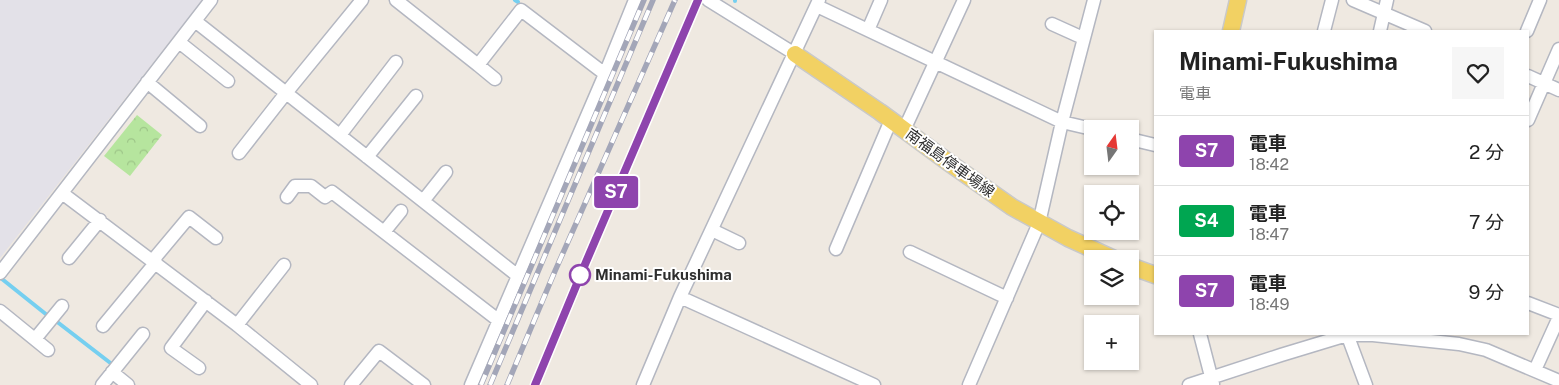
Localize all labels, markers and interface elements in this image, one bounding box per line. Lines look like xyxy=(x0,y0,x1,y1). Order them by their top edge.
text: Minami-Fukushima xyxy=(1179,47,1398,75)
button: heart xyxy=(1452,47,1504,99)
text: 電車 xyxy=(1179,84,1211,103)
north arrow xyxy=(1084,120,1139,175)
map controls xyxy=(1084,120,1139,370)
street label: 南福島停車場線 xyxy=(903,125,998,200)
text: 電車 xyxy=(1249,132,1287,154)
text: S7 xyxy=(1195,140,1218,161)
text: 2 分 xyxy=(1469,141,1504,163)
text: 18:42 xyxy=(1249,155,1289,174)
line badge: S7 xyxy=(594,176,638,208)
text: S7 xyxy=(604,181,628,202)
button: locate xyxy=(1084,185,1139,240)
text: 電車 xyxy=(1249,202,1287,224)
text: S4 xyxy=(1194,210,1219,231)
text: 7 分 xyxy=(1469,211,1504,233)
text: 18:47 xyxy=(1249,225,1289,244)
button: layers xyxy=(1084,250,1139,305)
marker: Minami-Fukushima xyxy=(569,264,591,286)
place label: Minami-Fukushima xyxy=(595,266,732,283)
text: 電車 xyxy=(1249,272,1287,294)
text: S7 xyxy=(1195,280,1218,301)
text: 9 分 xyxy=(1469,281,1504,303)
text: 18:49 xyxy=(1249,295,1289,314)
button: + xyxy=(1084,315,1139,370)

